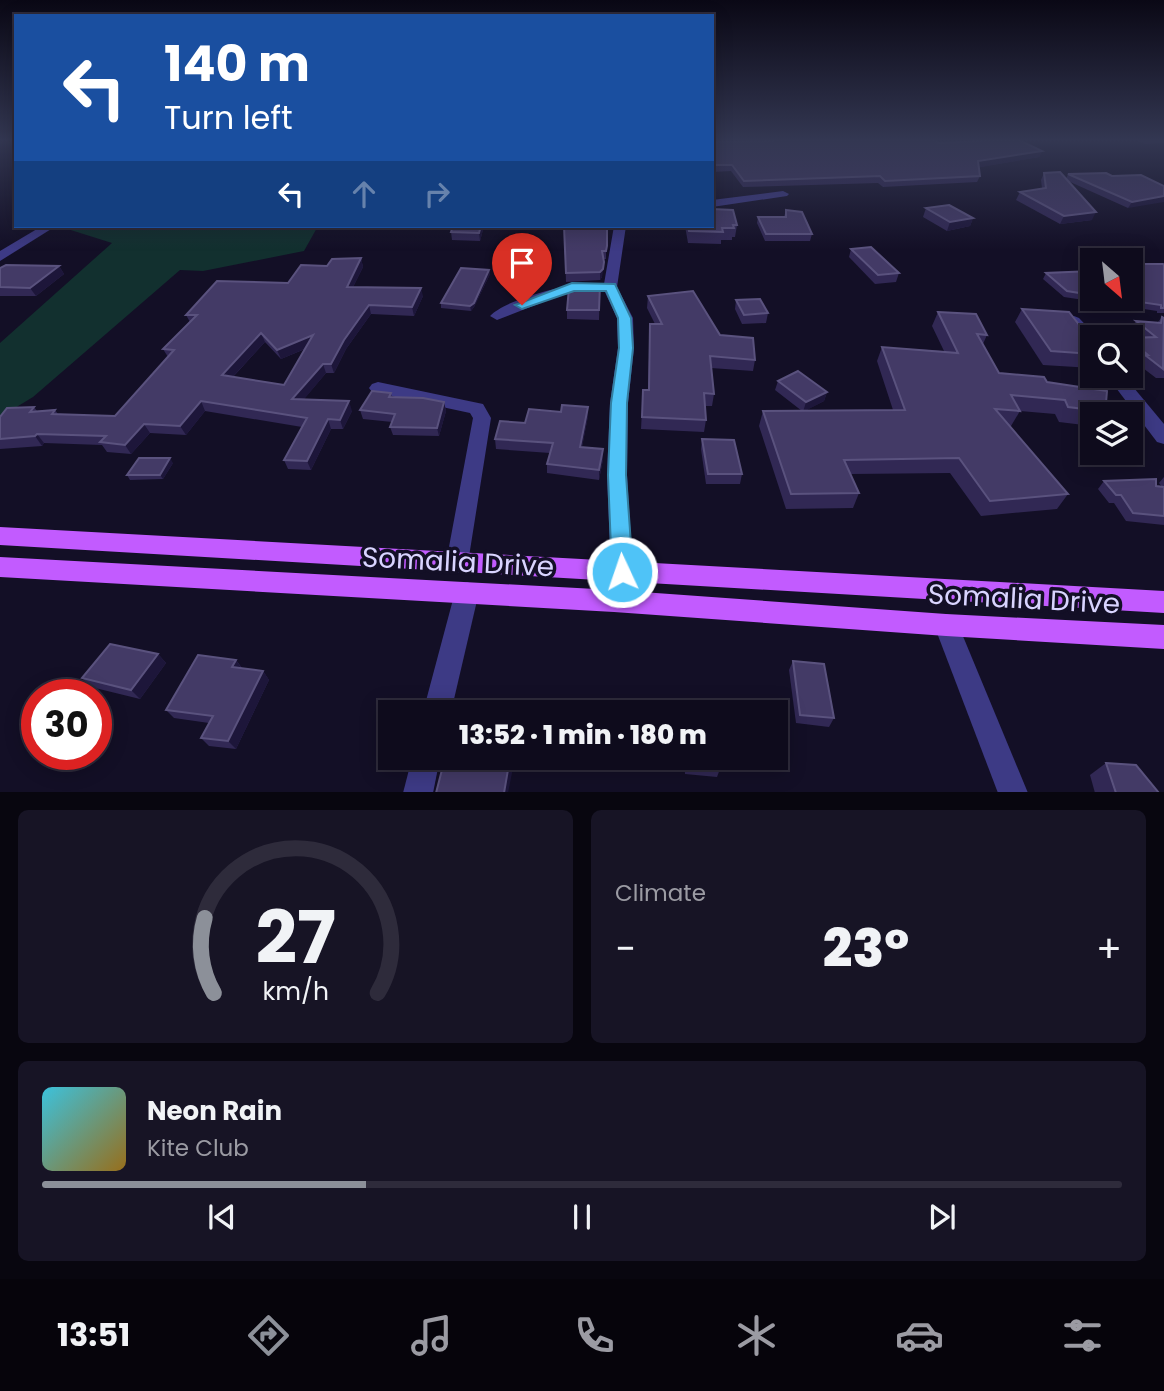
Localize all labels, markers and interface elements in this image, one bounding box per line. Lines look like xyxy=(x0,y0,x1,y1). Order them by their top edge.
text: 140 m xyxy=(164,30,310,98)
icon: left xyxy=(49,42,140,133)
text: Turn left xyxy=(164,95,293,140)
icon: left xyxy=(272,175,310,213)
icon: ahead xyxy=(345,175,383,213)
icon: right xyxy=(418,175,456,213)
pin xyxy=(492,233,552,305)
icon: arrive xyxy=(503,244,541,282)
north arrow xyxy=(1080,248,1143,312)
map controls xyxy=(1080,248,1143,465)
button: search xyxy=(1080,325,1143,388)
button: layers xyxy=(1080,402,1143,465)
position arrow xyxy=(585,535,659,609)
street label: Somalia Drive xyxy=(361,537,555,587)
street label: Somalia Drive xyxy=(927,574,1121,624)
speed limit sign: 30 xyxy=(21,679,112,770)
text: 13:52 · 1 min · 180 m xyxy=(459,717,707,753)
text: Climate xyxy=(615,877,706,909)
text: 27 xyxy=(255,887,336,988)
text: 23° xyxy=(823,912,909,985)
text: − xyxy=(615,922,636,975)
text: + xyxy=(1096,922,1122,975)
text: km/h xyxy=(262,973,329,1008)
text: Neon Rain xyxy=(147,1093,282,1129)
text: Kite Club xyxy=(147,1132,249,1164)
icon: previous xyxy=(203,1198,241,1236)
icon: pause xyxy=(563,1198,601,1236)
icon: next xyxy=(923,1198,961,1236)
icon: directions xyxy=(244,1311,293,1360)
icon: music xyxy=(407,1311,456,1360)
icon: phone xyxy=(570,1311,619,1360)
icon: climate xyxy=(732,1311,781,1360)
icon: car xyxy=(895,1311,944,1360)
icon: filters xyxy=(1058,1311,1107,1360)
text: 13:51 xyxy=(57,1312,130,1357)

